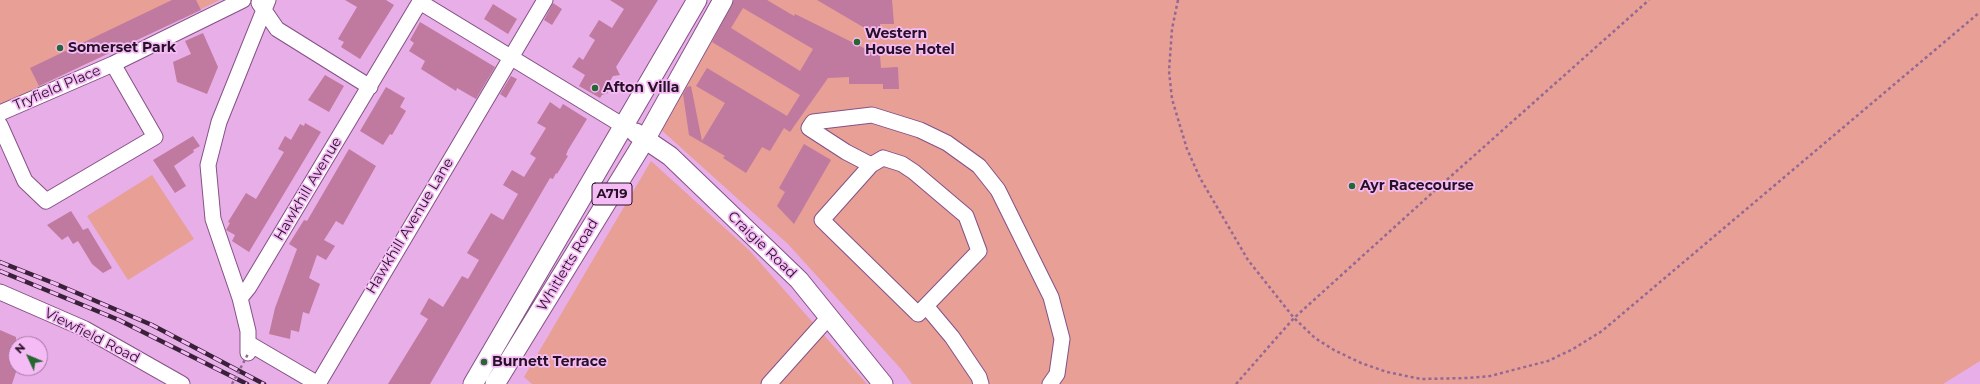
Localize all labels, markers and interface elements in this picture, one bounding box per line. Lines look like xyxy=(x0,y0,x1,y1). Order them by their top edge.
place label: Western House Hotel xyxy=(865,26,955,58)
marker: Western House Hotel xyxy=(852,37,862,47)
place label: Somerset Park xyxy=(68,40,176,56)
marker: Somerset Park xyxy=(55,43,65,53)
street label: Tryfield Place xyxy=(11,62,103,114)
place label: Afton Villa xyxy=(603,80,679,96)
marker: Afton Villa xyxy=(590,83,600,93)
street label: Hawkhill Avenue xyxy=(271,134,345,244)
street label: Hawkhill Avenue Lane xyxy=(363,155,457,297)
place label: Ayr Racecourse xyxy=(1360,178,1474,194)
marker: Ayr Racecourse xyxy=(1347,181,1357,191)
road number: A719 xyxy=(592,183,632,205)
street label: Craigie Road xyxy=(724,208,800,282)
street label: Whitletts Road xyxy=(534,216,602,314)
street label: Viewfield Road xyxy=(42,305,142,367)
north arrow xyxy=(8,336,48,376)
text: N xyxy=(12,340,28,356)
place label: Burnett Terrace xyxy=(492,354,607,370)
marker: Burnett Terrace xyxy=(479,357,489,367)

